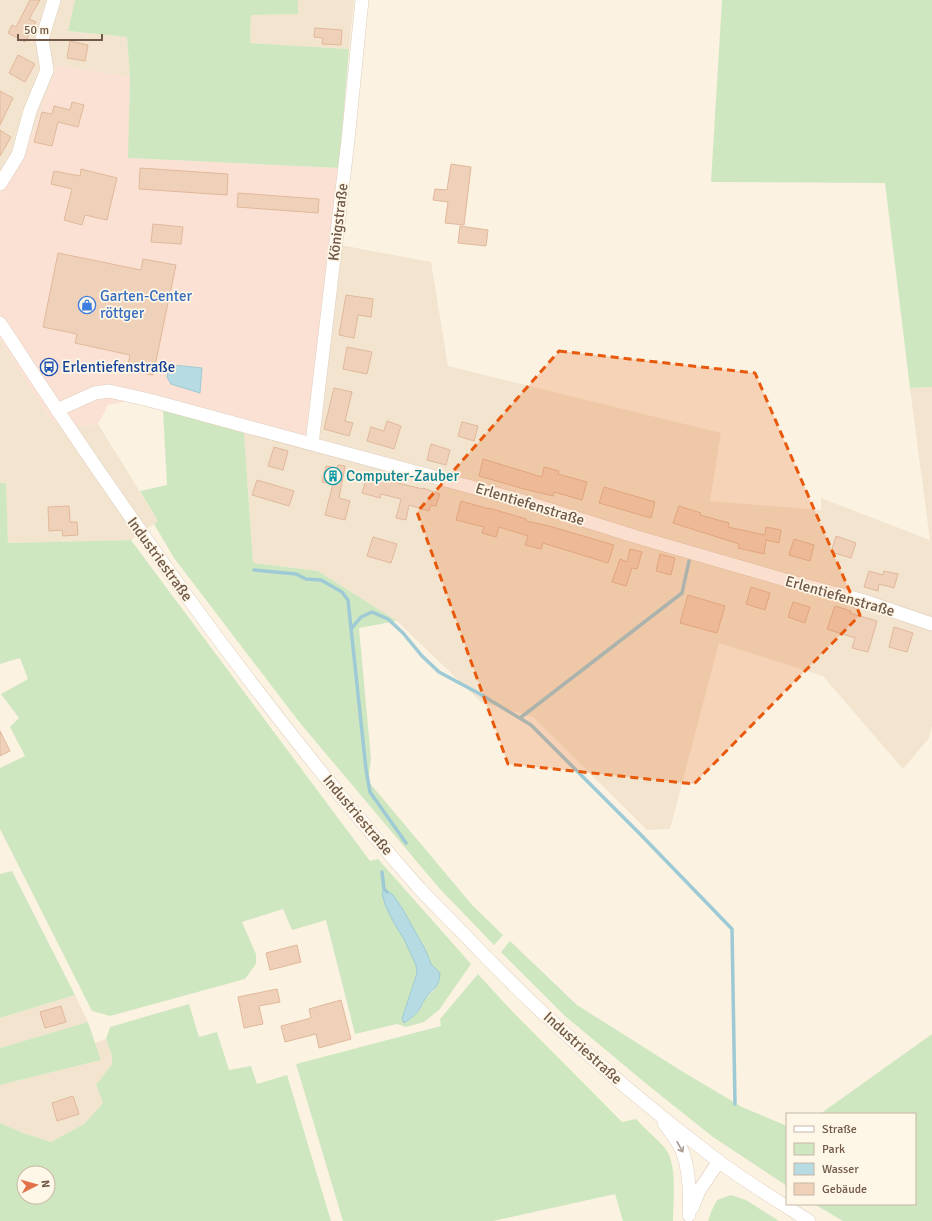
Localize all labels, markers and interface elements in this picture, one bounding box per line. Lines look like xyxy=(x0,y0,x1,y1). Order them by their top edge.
scale bar xyxy=(18,16,102,42)
text: 50 m xyxy=(24,23,49,38)
street label: Königstraße xyxy=(324,182,352,262)
place label: Garten-Center röttger xyxy=(100,287,192,322)
shop icon: Garten-Center röttger xyxy=(77,295,97,315)
bus stop icon: Erlentiefenstraße xyxy=(39,357,59,377)
place label: Erlentiefenstraße xyxy=(62,358,175,376)
building icon: Computer-Zauber xyxy=(323,466,343,486)
place label: Computer-Zauber xyxy=(346,467,459,485)
street label: Erlentiefenstraße xyxy=(473,479,587,529)
street label: Industriestraße xyxy=(123,513,197,605)
street label: Erlentiefenstraße xyxy=(783,572,897,620)
street label: Industriestraße xyxy=(319,771,397,859)
street label: Industriestraße xyxy=(540,1008,626,1088)
legend xyxy=(786,1113,916,1205)
text: Straße xyxy=(822,1122,857,1137)
one-way arrow xyxy=(676,1141,684,1153)
text: Park xyxy=(822,1142,845,1157)
text: Wasser xyxy=(822,1162,859,1177)
north arrow xyxy=(16,1165,56,1205)
text: N xyxy=(39,1180,52,1188)
text: Gebäude xyxy=(822,1182,867,1197)

